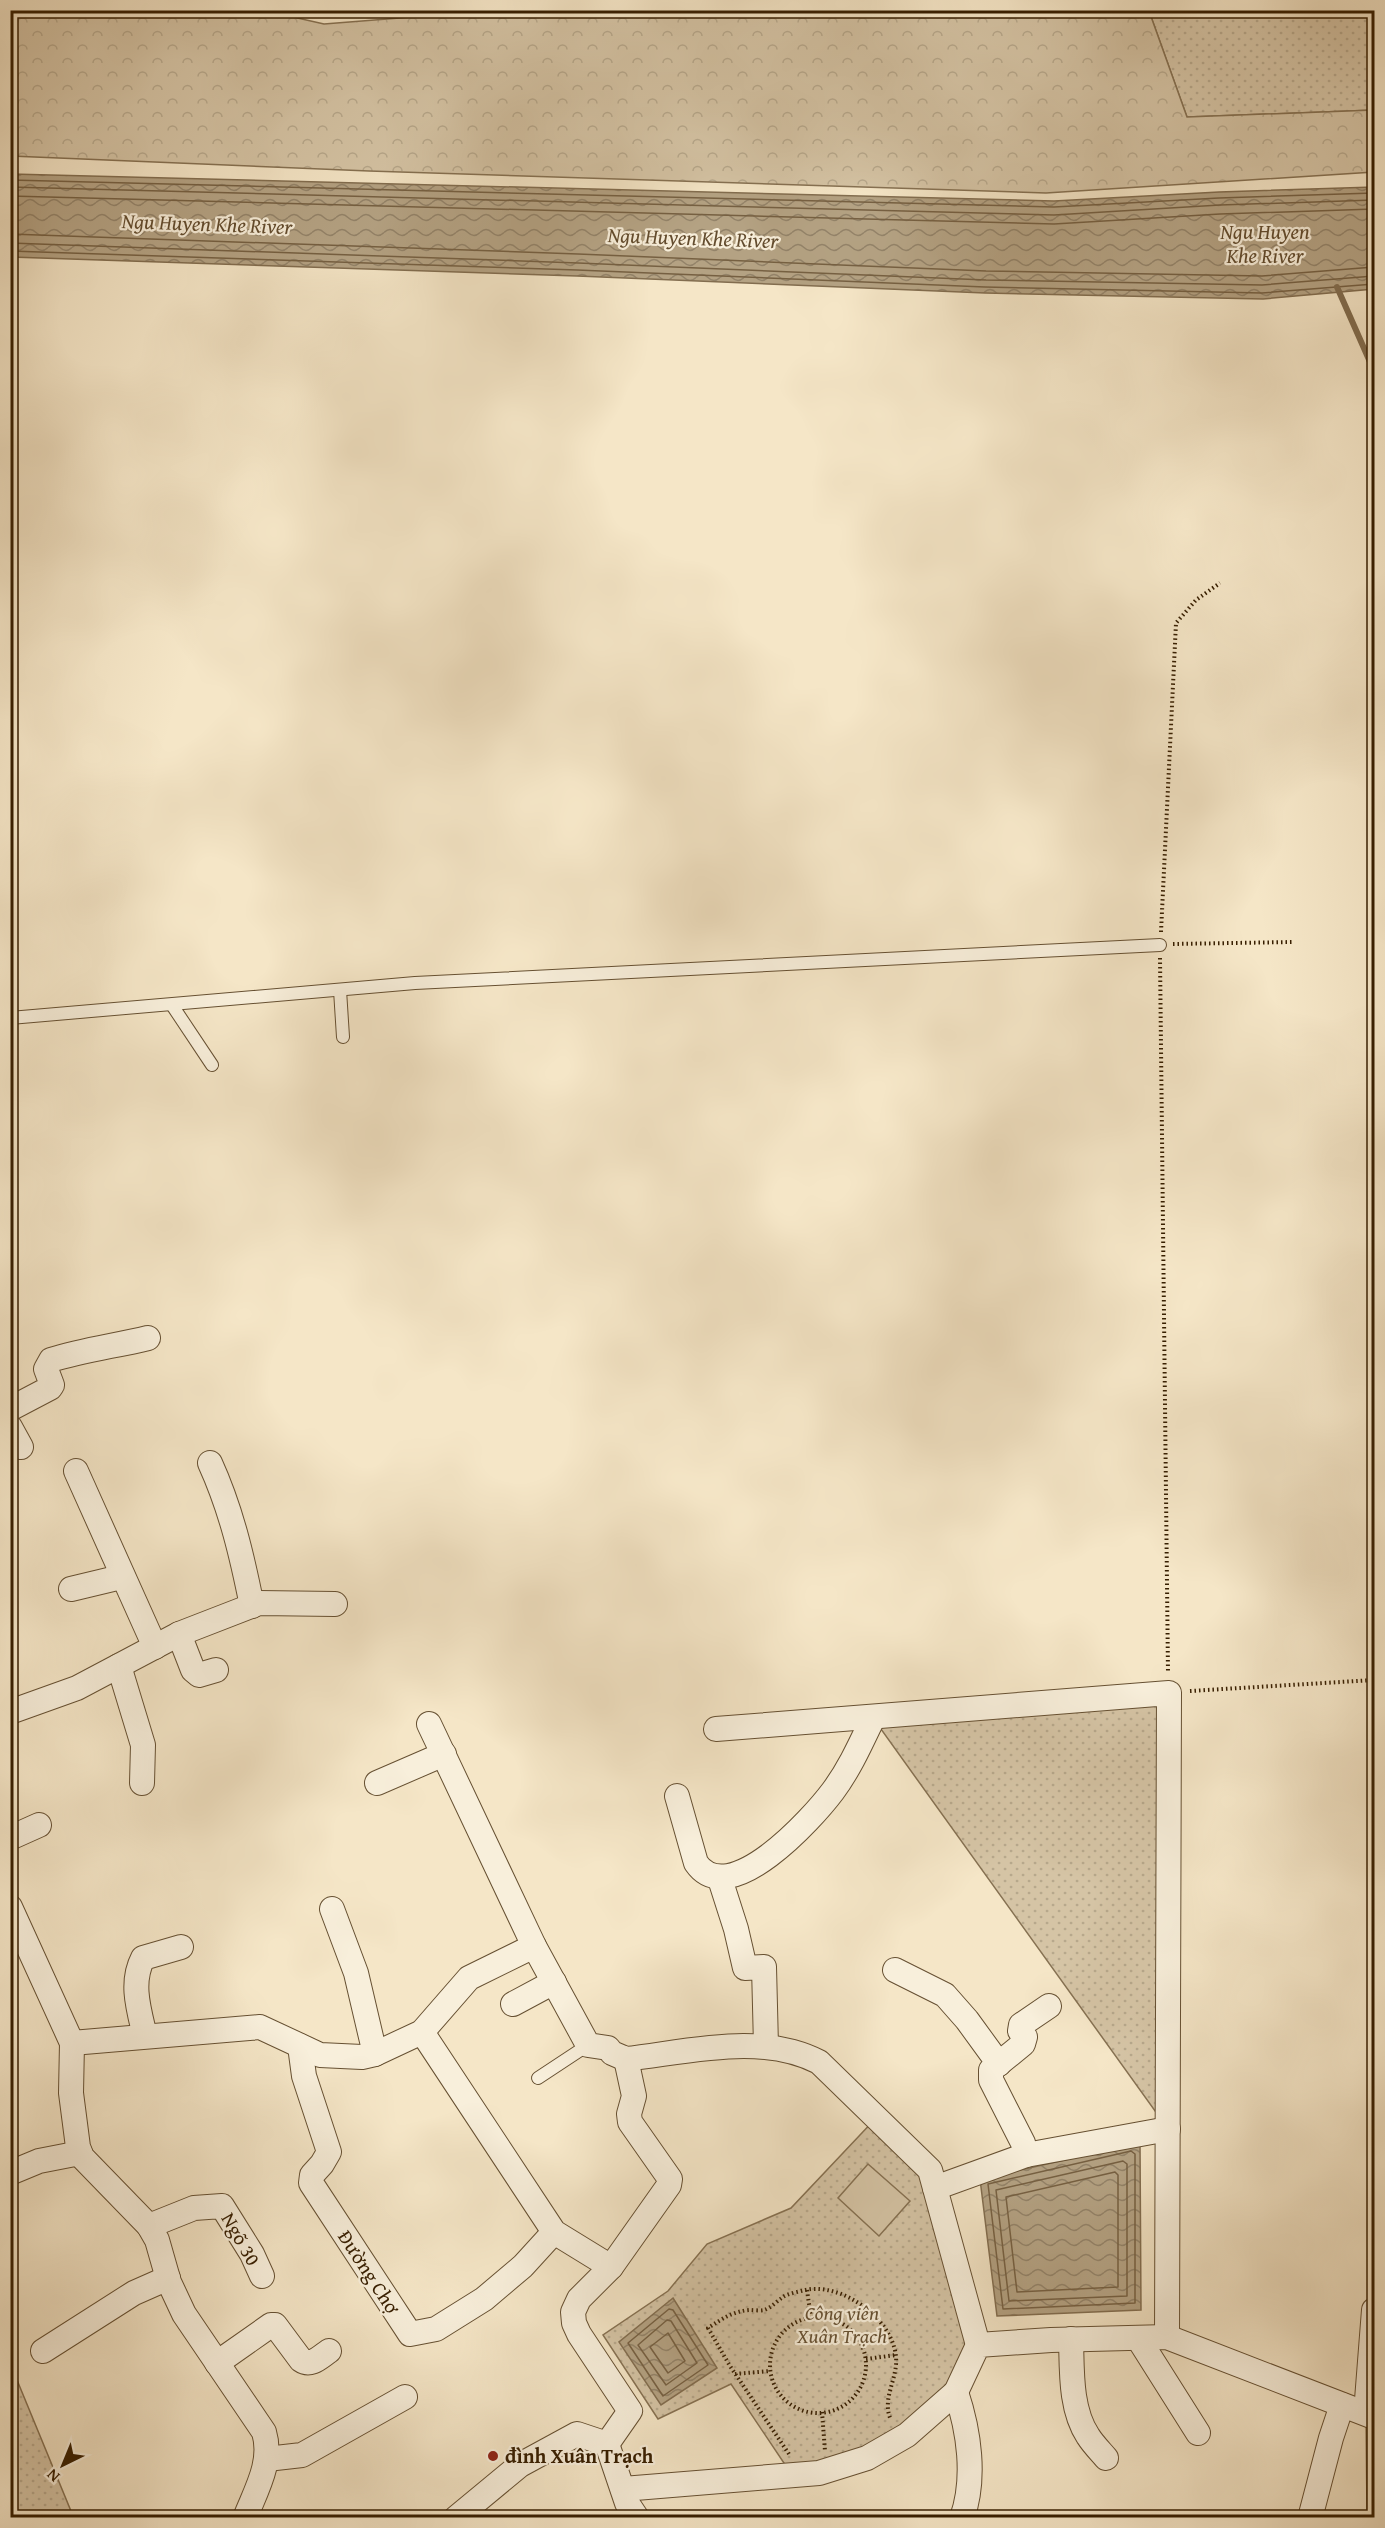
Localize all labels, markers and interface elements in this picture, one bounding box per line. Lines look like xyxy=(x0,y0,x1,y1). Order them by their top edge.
water label: Ngu Huyen Khe River xyxy=(120,205,294,242)
water label: Ngu Huyen Khe River xyxy=(1219,216,1310,271)
water label: Ngu Huyen Khe River xyxy=(606,219,780,256)
street label: Ngõ 30 xyxy=(215,2207,268,2271)
street label: Đường Chợ xyxy=(331,2224,408,2320)
park label: Công viên Xuân Trạch xyxy=(796,2298,887,2350)
north arrow xyxy=(33,2435,93,2495)
place label: đình Xuân Trạch xyxy=(505,2441,654,2470)
marker: đình Xuân Trạch xyxy=(486,2449,500,2463)
text: N xyxy=(40,2463,65,2488)

